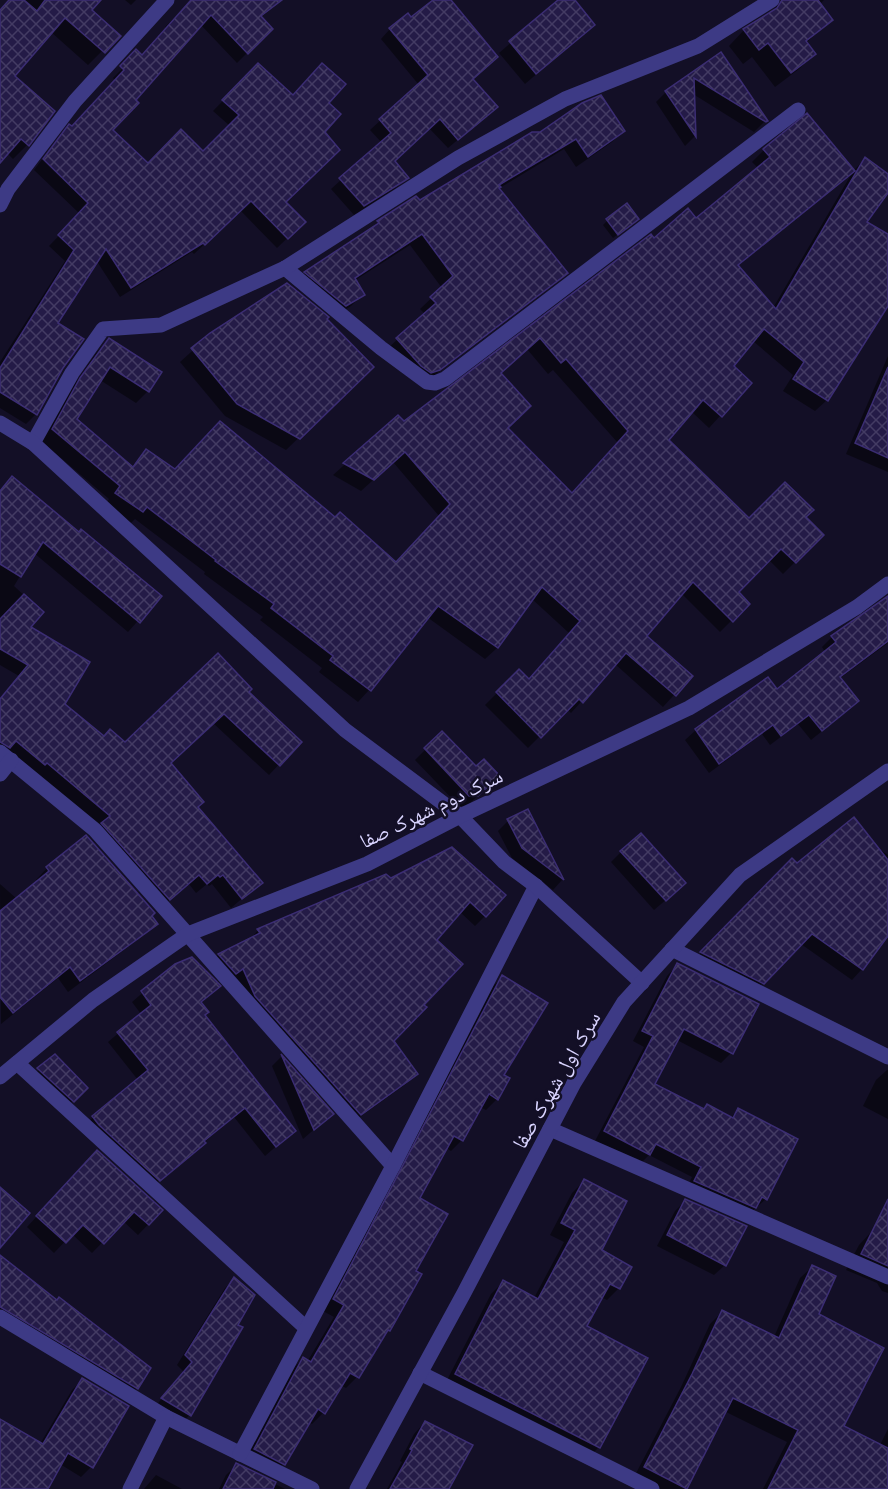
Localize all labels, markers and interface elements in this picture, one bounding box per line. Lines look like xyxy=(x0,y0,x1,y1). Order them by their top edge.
street label: سرک دوم شهرک صفا xyxy=(355,763,507,855)
street label: سرک اول شهرک صفا xyxy=(507,1007,605,1153)

